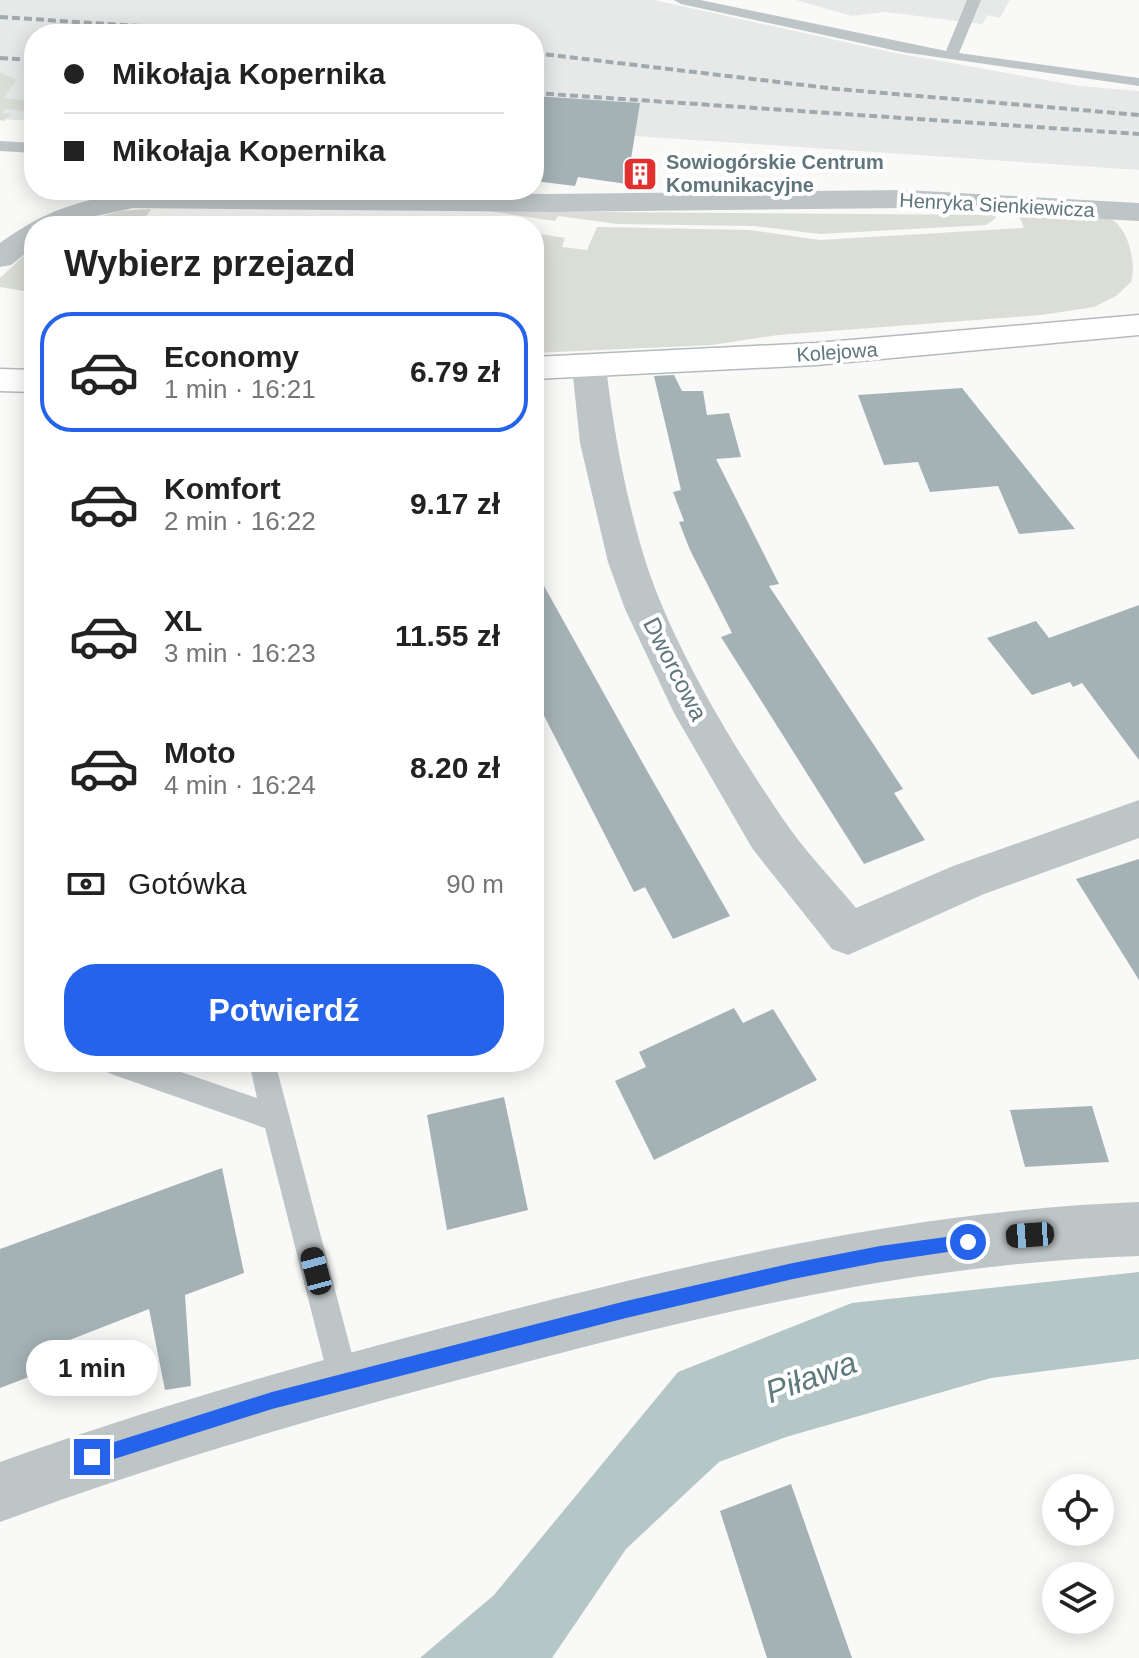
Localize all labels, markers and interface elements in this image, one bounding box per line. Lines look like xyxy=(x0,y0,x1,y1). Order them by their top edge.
text: Mikołaja Kopernika xyxy=(112,57,385,90)
text: Mikołaja Kopernika xyxy=(112,134,385,167)
place label: Sowiogórskie Centrum Komunikacyjne xyxy=(666,151,884,196)
building icon: Sowiogórskie Centrum Komunikacyjne xyxy=(621,155,659,193)
street label: Henryka Sienkiewicza xyxy=(899,189,1096,221)
text: Wybierz przejazd xyxy=(64,243,355,284)
icon: car xyxy=(68,336,140,408)
street label: Kolejowa xyxy=(796,338,879,366)
text: Economy xyxy=(164,340,299,373)
text: 6.79 zł xyxy=(410,355,500,388)
text: 1 min · 16:21 xyxy=(164,374,316,404)
icon: car xyxy=(68,468,140,540)
text: Komfort xyxy=(164,472,281,505)
text: 9.17 zł xyxy=(410,487,500,520)
text: 2 min · 16:22 xyxy=(164,506,316,536)
icon: car xyxy=(68,600,140,672)
text: XL xyxy=(164,604,202,637)
street label: Dworcowa xyxy=(638,613,713,725)
text: 11.55 zł xyxy=(395,619,500,652)
text: 3 min · 16:23 xyxy=(164,638,316,668)
icon: car xyxy=(68,732,140,804)
text: Moto xyxy=(164,736,236,769)
text: 8.20 zł xyxy=(410,751,500,784)
text: 4 min · 16:24 xyxy=(164,770,316,800)
icon: cash xyxy=(64,862,108,906)
text: Gotówka xyxy=(128,867,246,900)
text: 90 m xyxy=(446,869,504,899)
button: Potwierdź xyxy=(64,964,504,1056)
car xyxy=(1005,1221,1055,1249)
route start xyxy=(950,1224,986,1260)
car xyxy=(298,1245,334,1297)
callout: 1 min xyxy=(26,1341,158,1397)
water label: Piława xyxy=(761,1344,861,1410)
text: 1 min xyxy=(58,1353,126,1383)
route end xyxy=(74,1439,110,1475)
map controls xyxy=(1042,1474,1114,1634)
button: locate xyxy=(1042,1474,1114,1546)
button: layers xyxy=(1042,1562,1114,1634)

